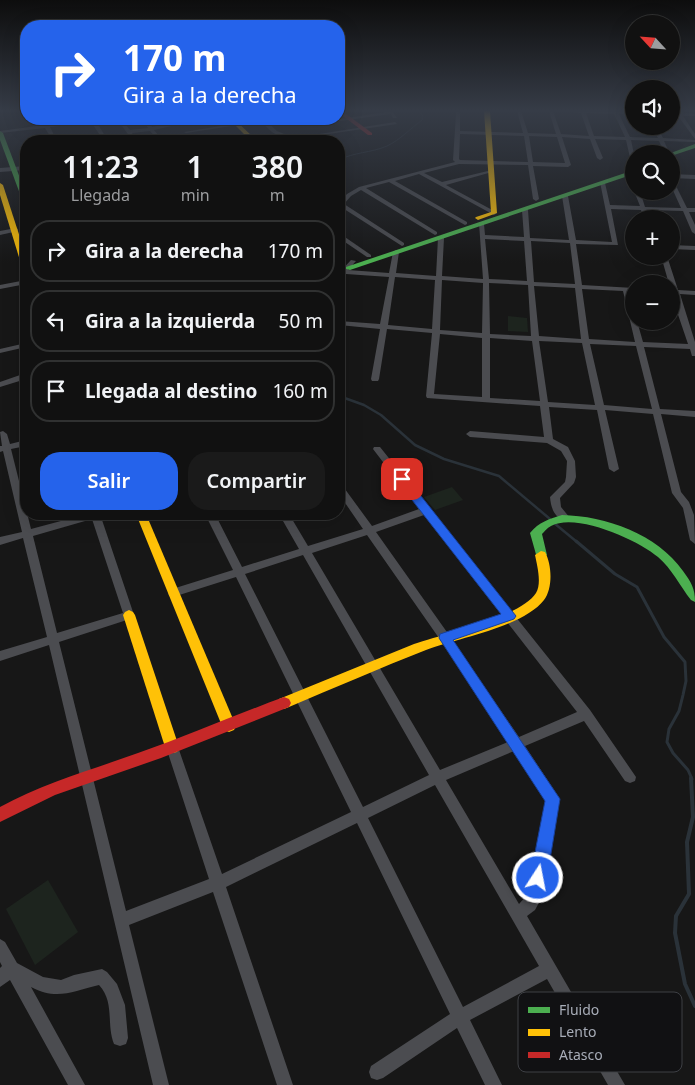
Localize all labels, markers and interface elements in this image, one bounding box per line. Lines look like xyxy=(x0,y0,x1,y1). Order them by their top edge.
north arrow xyxy=(625,15,680,70)
map controls xyxy=(625,15,680,330)
text: 170 m xyxy=(123,34,226,81)
icon: right xyxy=(40,40,105,105)
text: Gira a la derecha xyxy=(123,79,297,109)
button: sound xyxy=(625,80,680,135)
button: search xyxy=(625,145,680,200)
text: 11:23 xyxy=(62,146,139,187)
text: 1 xyxy=(187,146,204,187)
text: 380 xyxy=(252,146,303,187)
text: Llegada xyxy=(71,184,130,206)
text: min xyxy=(181,184,210,206)
text: m xyxy=(270,184,285,206)
button: + xyxy=(625,210,680,265)
icon: right xyxy=(42,237,70,265)
text: Gira a la derecha xyxy=(85,238,244,264)
text: 170 m xyxy=(268,238,323,264)
button: − xyxy=(625,275,680,330)
icon: left xyxy=(42,307,70,335)
text: Gira a la izquierda xyxy=(85,308,255,334)
text: 50 m xyxy=(279,308,323,334)
icon: arrive xyxy=(42,377,70,405)
text: Llegada al destino xyxy=(85,378,257,404)
text: 160 m xyxy=(272,378,328,404)
button: Salir xyxy=(40,452,178,510)
button: Compartir xyxy=(188,452,325,510)
pin xyxy=(381,458,423,500)
icon: arrive xyxy=(388,465,416,493)
position arrow xyxy=(511,851,563,903)
legend xyxy=(518,992,682,1072)
text: Fluido xyxy=(559,1000,599,1019)
text: Lento xyxy=(559,1022,596,1041)
text: Atasco xyxy=(559,1045,603,1064)

